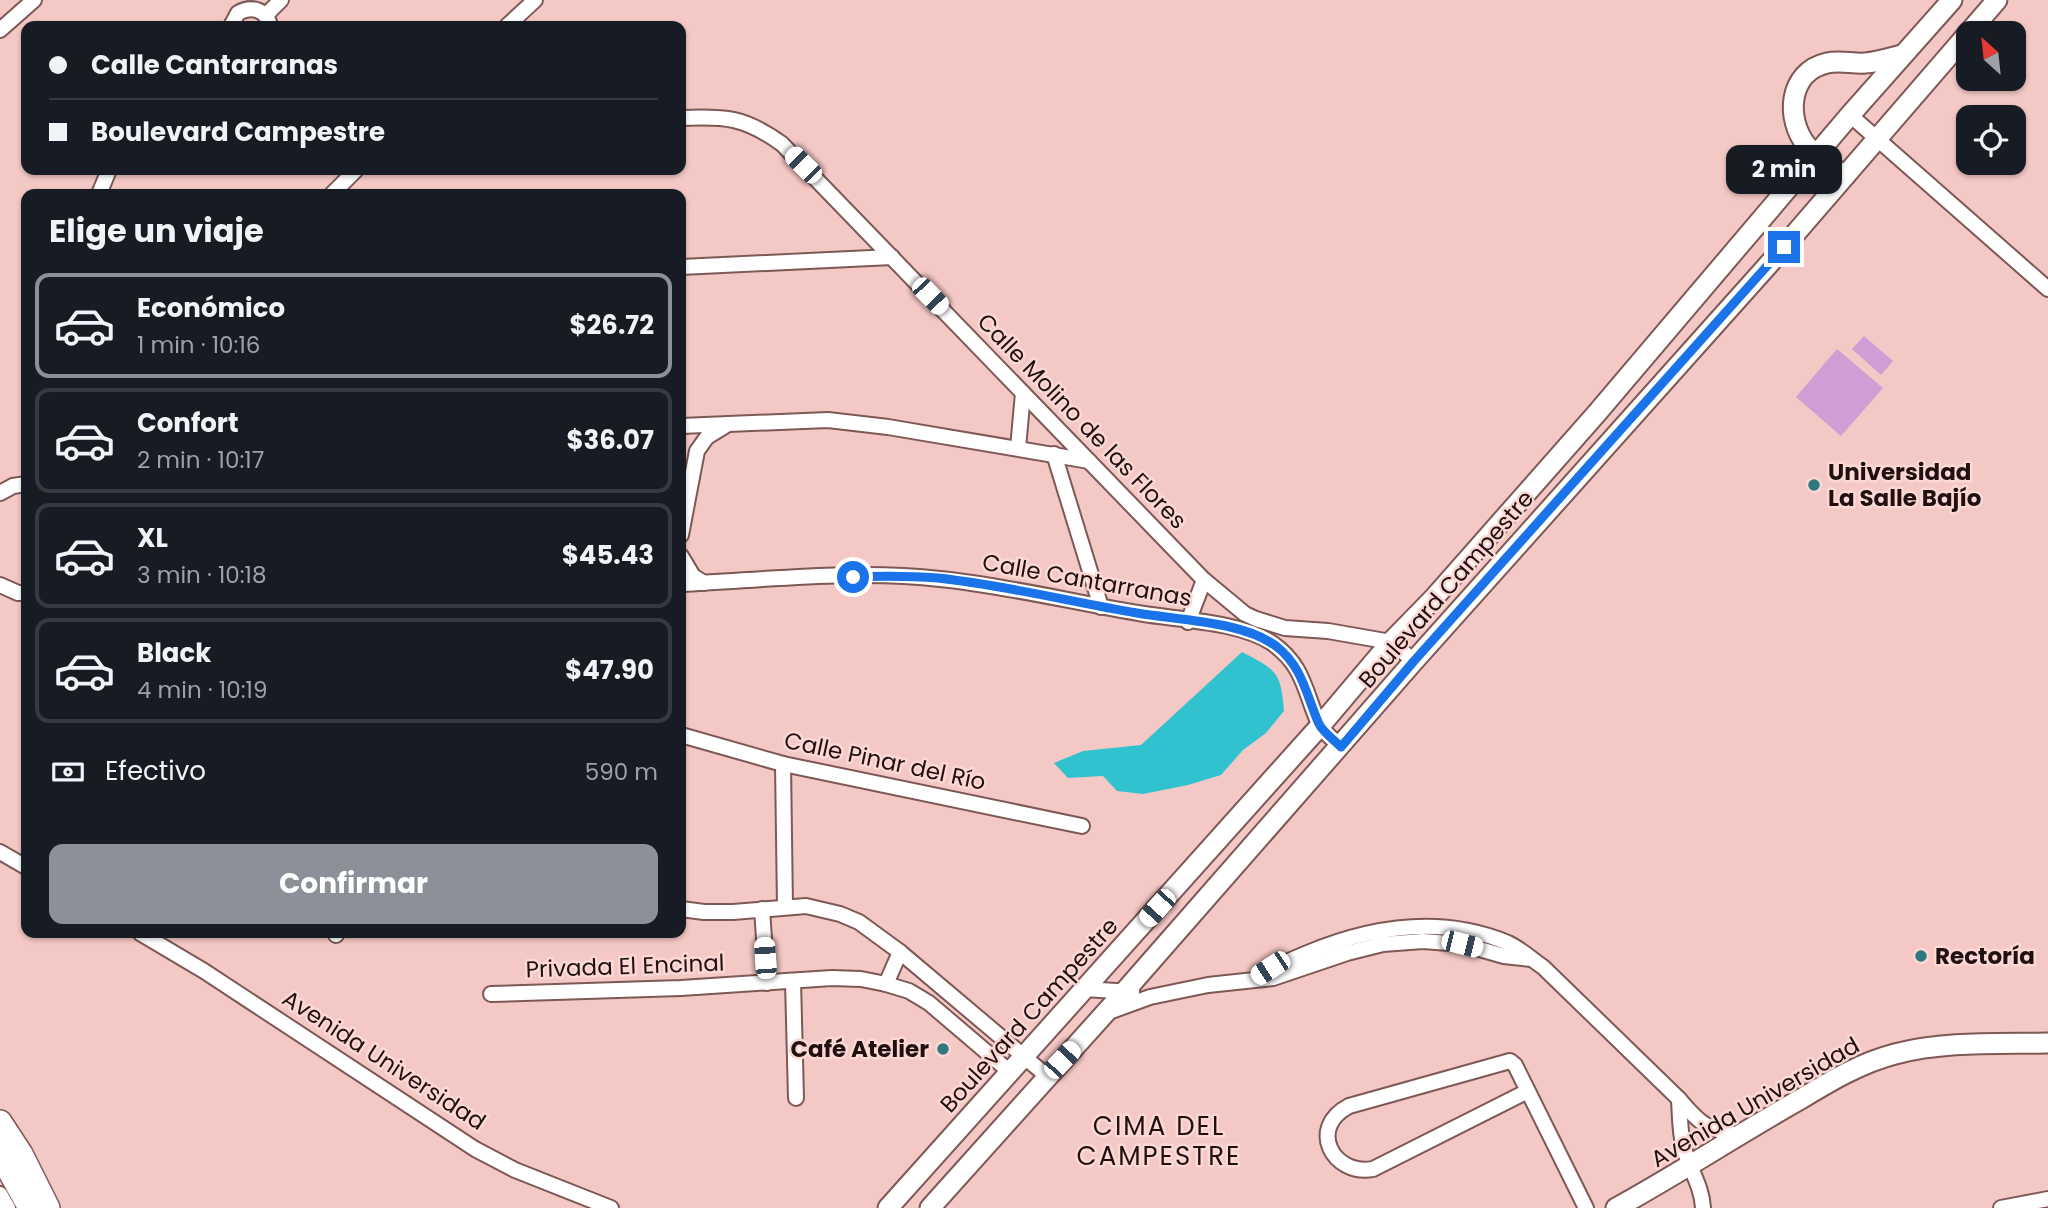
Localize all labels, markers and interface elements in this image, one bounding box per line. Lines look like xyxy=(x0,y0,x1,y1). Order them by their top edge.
north arrow xyxy=(1956,21,2026,91)
map controls xyxy=(1956,21,2026,175)
text: Calle Cantarranas xyxy=(91,47,338,83)
button: locate xyxy=(1956,105,2026,175)
text: Boulevard Campestre xyxy=(91,114,385,150)
car xyxy=(781,143,826,187)
callout: 2 min xyxy=(1726,146,1842,194)
text: 2 min xyxy=(1752,153,1816,185)
text: Elige un viaje xyxy=(49,208,264,253)
route end xyxy=(1768,231,1800,263)
car xyxy=(908,274,953,318)
text: Económico xyxy=(137,290,285,326)
icon: car xyxy=(53,294,116,357)
street label: Calle Molino de las Flores xyxy=(970,306,1194,536)
text: $26.72 xyxy=(569,307,654,343)
text: 1 min · 10:16 xyxy=(137,329,260,361)
text: Confort xyxy=(137,405,239,441)
icon: car xyxy=(53,409,116,472)
text: $36.07 xyxy=(566,422,654,458)
text: 2 min · 10:17 xyxy=(137,444,264,476)
place label: Universidad La Salle Bajío xyxy=(1828,456,1981,514)
marker: Universidad La Salle Bajío xyxy=(1806,477,1822,493)
street label: Boulevard Campestre xyxy=(1351,483,1541,695)
text: XL xyxy=(137,520,168,556)
icon: car xyxy=(53,524,116,587)
text: $45.43 xyxy=(562,537,654,573)
street label: Calle Cantarranas xyxy=(980,546,1194,614)
text: 3 min · 10:18 xyxy=(137,559,267,591)
route start xyxy=(837,561,869,593)
text: Black xyxy=(137,635,211,671)
icon: car xyxy=(53,639,116,702)
text: $47.90 xyxy=(565,652,654,688)
text: 4 min · 10:19 xyxy=(137,674,267,706)
street label: Calle Pinar del Río xyxy=(781,724,989,798)
icon: cash xyxy=(49,753,87,791)
text: Efectivo xyxy=(105,753,206,789)
text: 590 m xyxy=(585,756,658,788)
button: Confirmar xyxy=(49,844,658,924)
car xyxy=(1136,885,1179,931)
street label: Boulevard Campestre xyxy=(933,911,1125,1119)
car xyxy=(1440,929,1485,959)
car xyxy=(754,936,777,980)
place label: Rectoría xyxy=(1935,940,2035,972)
street label: Privada El Encinal xyxy=(525,947,725,985)
car xyxy=(1247,948,1294,988)
marker: Rectoría xyxy=(1913,948,1929,964)
street label: Avenida Universidad xyxy=(276,982,492,1138)
street label: Avenida Universidad xyxy=(1645,1029,1865,1175)
place label: Café Atelier xyxy=(790,1033,929,1065)
car xyxy=(1040,1037,1085,1083)
marker: Café Atelier xyxy=(935,1041,951,1057)
district label: CIMA DEL CAMPESTRE xyxy=(1077,1108,1241,1174)

